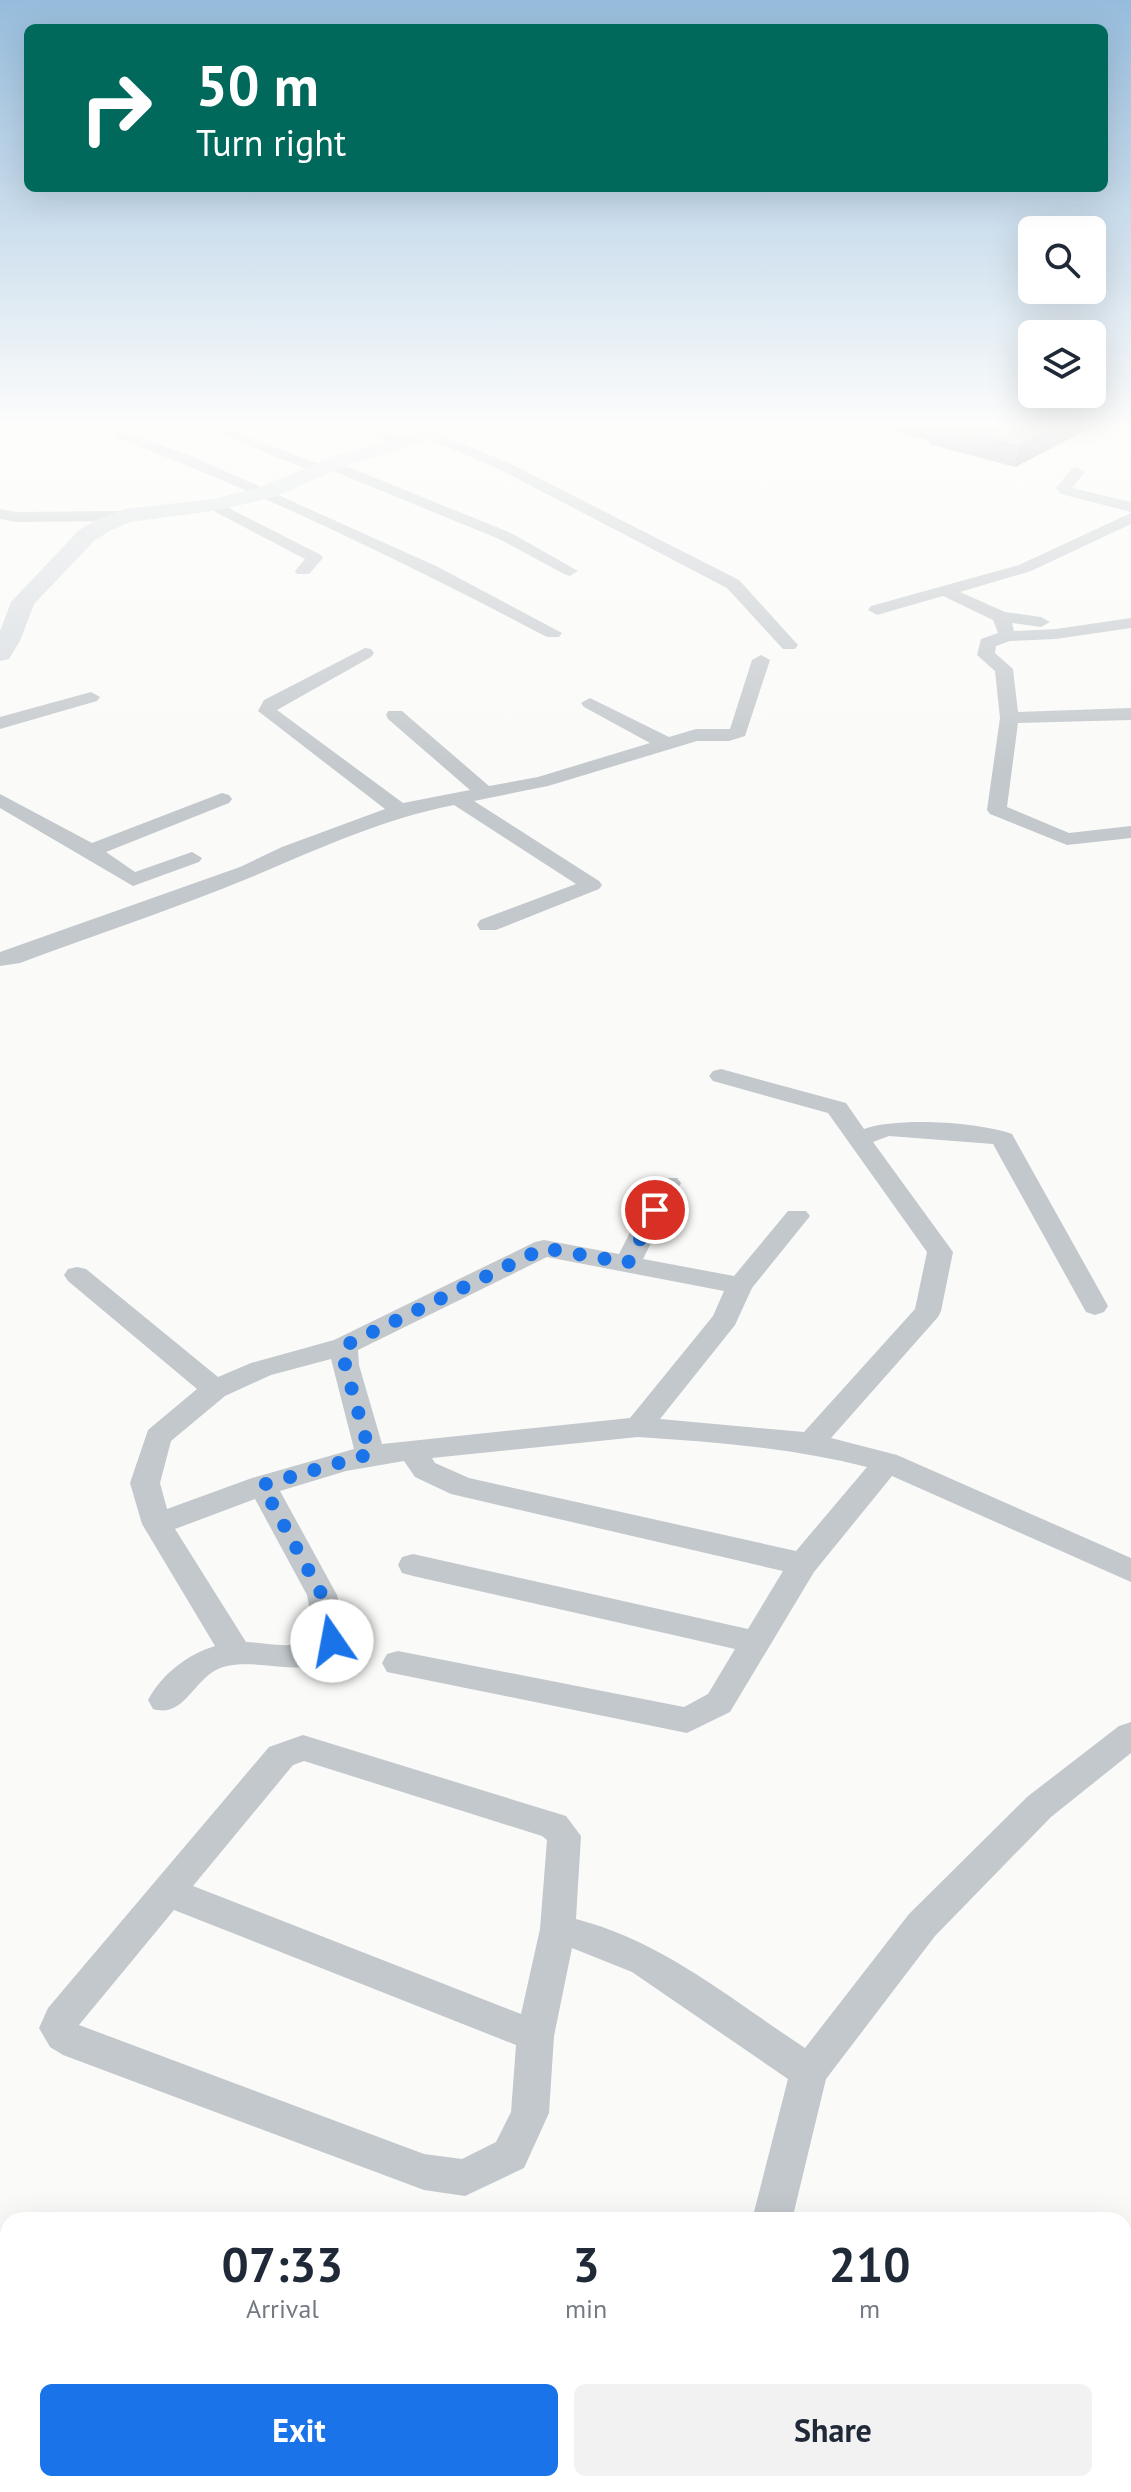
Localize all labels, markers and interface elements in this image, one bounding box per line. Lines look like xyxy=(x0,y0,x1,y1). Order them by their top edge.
text: 50 m xyxy=(196,49,319,121)
icon: right xyxy=(64,56,168,160)
text: Turn right xyxy=(196,119,346,166)
map controls xyxy=(1018,216,1106,408)
button: search xyxy=(1018,216,1106,304)
button: layers xyxy=(1018,320,1106,408)
pin xyxy=(621,1176,689,1244)
icon: arrive xyxy=(633,1188,677,1232)
position arrow xyxy=(290,1599,374,1683)
text: 07:33 xyxy=(222,2233,343,2295)
text: 3 xyxy=(572,2233,600,2295)
text: 210 xyxy=(829,2233,910,2295)
text: Arrival xyxy=(246,2292,319,2325)
text: min xyxy=(565,2292,607,2325)
text: m xyxy=(859,2292,880,2325)
button: Exit xyxy=(40,2384,558,2476)
button: Share xyxy=(574,2384,1092,2476)

